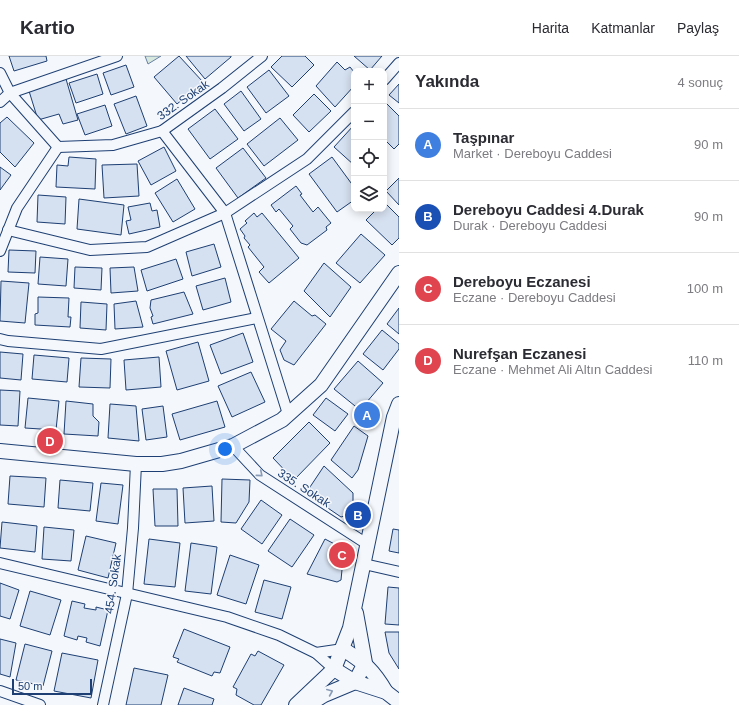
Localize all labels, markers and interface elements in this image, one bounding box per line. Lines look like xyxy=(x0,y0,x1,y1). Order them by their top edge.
text: Kartio xyxy=(20,17,75,38)
text: Harita xyxy=(532,20,569,36)
text: Katmanlar xyxy=(591,20,655,36)
text: Paylaş xyxy=(677,20,719,36)
map controls xyxy=(351,68,387,212)
button: + xyxy=(351,68,387,104)
text: Yakında xyxy=(415,72,479,91)
text: 4 sonuç xyxy=(677,75,723,90)
street label: 332. Sokak xyxy=(154,76,212,123)
button: − xyxy=(351,104,387,140)
text: Taşpınar xyxy=(453,129,514,146)
text: A xyxy=(423,137,433,152)
text: 90 m xyxy=(694,137,723,152)
button: locate xyxy=(351,140,387,176)
text: Market · Dereboyu Caddesi xyxy=(453,146,612,161)
button: layers xyxy=(351,176,387,212)
text: Dereboyu Caddesi 4.Durak xyxy=(453,201,644,218)
text: B xyxy=(423,209,433,224)
text: 90 m xyxy=(694,209,723,224)
text: Durak · Dereboyu Caddesi xyxy=(453,218,607,233)
text: Dereboyu Eczanesi xyxy=(453,273,591,290)
text: C xyxy=(423,281,433,296)
text: 100 m xyxy=(687,281,723,296)
text: Eczane · Dereboyu Caddesi xyxy=(453,290,616,305)
text: Nurefşan Eczanesi xyxy=(453,345,586,362)
text: D xyxy=(423,353,433,368)
text: 110 m xyxy=(688,353,723,368)
text: Eczane · Mehmet Ali Altın Caddesi xyxy=(453,362,652,377)
pin: A xyxy=(354,400,380,430)
pin: D xyxy=(37,426,63,456)
your location xyxy=(215,439,235,459)
street label: 335. Sokak xyxy=(275,466,334,511)
one-way arrow xyxy=(256,470,263,477)
pin: B xyxy=(345,500,371,530)
pin: C xyxy=(329,540,355,570)
street label: 454. Sokak xyxy=(102,552,124,615)
scale bar xyxy=(12,677,92,696)
text: 50 m xyxy=(18,680,42,692)
one-way arrow xyxy=(326,689,334,697)

